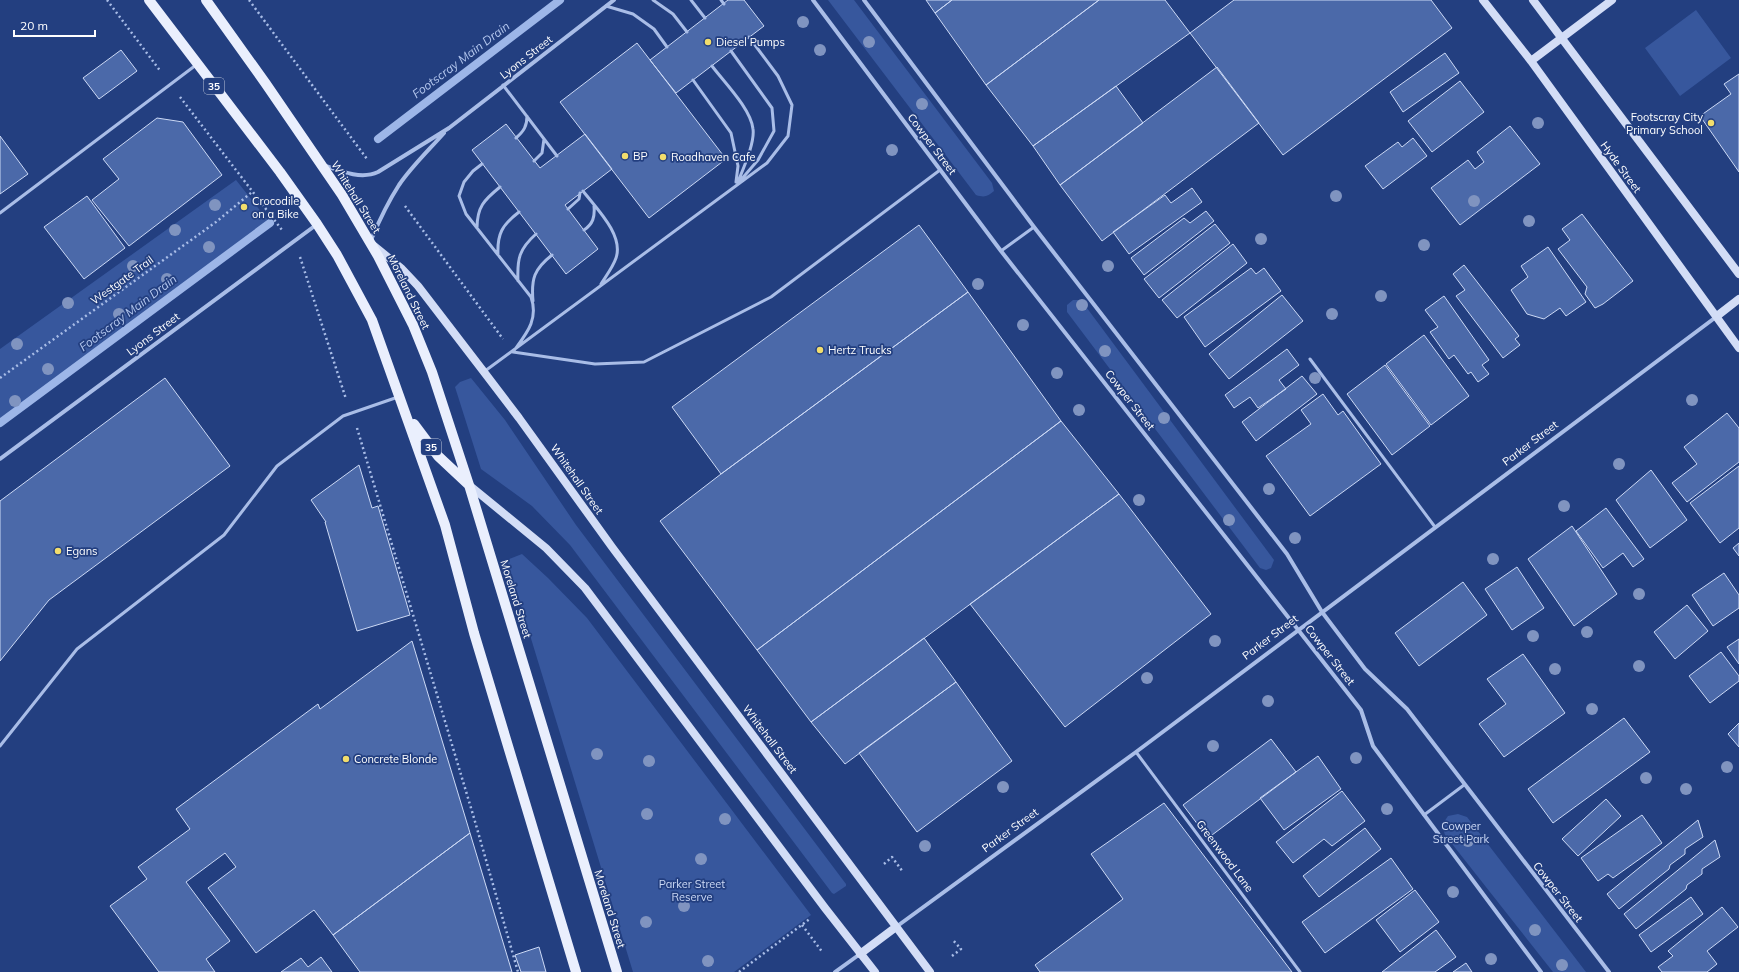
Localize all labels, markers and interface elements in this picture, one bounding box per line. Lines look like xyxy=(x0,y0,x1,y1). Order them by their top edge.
scale bar xyxy=(14,12,95,38)
text: 20 m xyxy=(20,18,48,33)
water label: Footscray Main Drain xyxy=(409,18,512,101)
street label: Lyons Street xyxy=(497,32,555,82)
place label: Diesel Pumps xyxy=(716,35,785,49)
marker: Diesel Pumps xyxy=(703,37,713,47)
road number: 35 xyxy=(204,78,224,94)
place label: Footscray City Primary School xyxy=(1626,110,1703,137)
street label: Cowper Street xyxy=(905,111,960,177)
marker: Footscray City Primary School xyxy=(1706,118,1716,128)
street label: Hyde Street xyxy=(1598,139,1644,196)
place label: BP xyxy=(633,149,648,163)
place label: Roadhaven Cafe xyxy=(671,150,756,164)
marker: BP xyxy=(620,151,630,161)
marker: Roadhaven Cafe xyxy=(658,152,668,162)
street label: Whitehall Street xyxy=(328,158,384,236)
place label: Crocodile on a Bike xyxy=(252,194,299,221)
marker: Crocodile on a Bike xyxy=(239,202,249,212)
street label: Moreland Street xyxy=(385,252,433,332)
street label: Westgate Trail xyxy=(88,253,156,307)
water label: Footscray Main Drain xyxy=(76,271,179,354)
street label: Lyons Street xyxy=(124,309,182,358)
place label: Hertz Trucks xyxy=(828,343,892,357)
marker: Hertz Trucks xyxy=(815,345,825,355)
street label: Cowper Street xyxy=(1102,367,1158,433)
street label: Parker Street xyxy=(1499,417,1561,469)
road number: 35 xyxy=(421,439,441,455)
street label: Whitehall Street xyxy=(548,441,607,517)
place label: Egans xyxy=(66,544,98,558)
marker: Egans xyxy=(53,546,63,556)
street label: Moreland Street xyxy=(497,558,535,640)
street label: Parker Street xyxy=(1239,611,1301,663)
street label: Cowper Street xyxy=(1302,622,1358,688)
street label: Whitehall Street xyxy=(740,702,801,776)
place label: Concrete Blonde xyxy=(354,752,437,766)
marker: Concrete Blonde xyxy=(341,754,351,764)
street label: Parker Street xyxy=(979,805,1041,855)
street label: Greenwood Lane xyxy=(1193,817,1257,895)
park label: Cowper Street Park xyxy=(1433,819,1490,846)
street label: Cowper Street xyxy=(1530,859,1586,925)
street label: Moreland Street xyxy=(591,868,629,950)
park label: Parker Street Reserve xyxy=(659,877,725,904)

